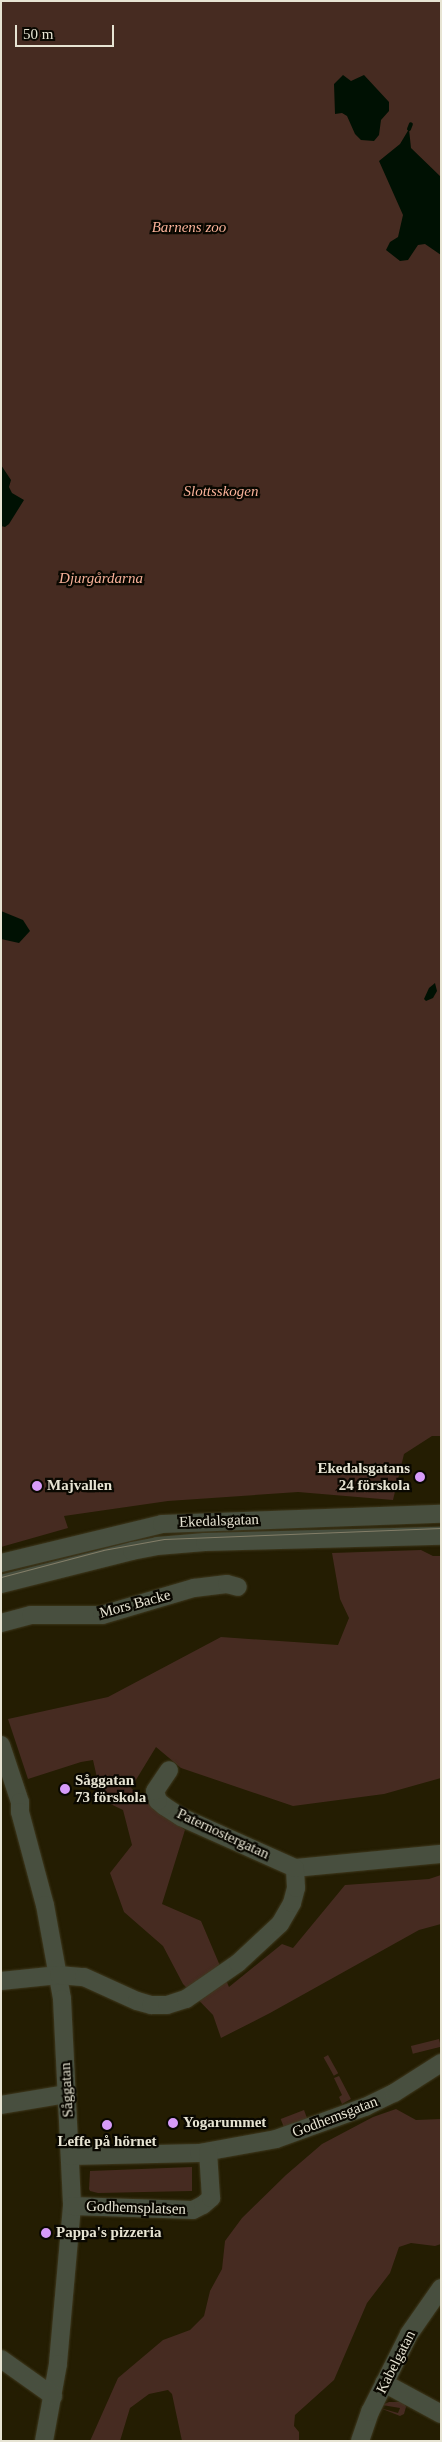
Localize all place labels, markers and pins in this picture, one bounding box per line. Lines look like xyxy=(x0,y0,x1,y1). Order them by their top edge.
place label: Ekedalsgatans 24 förskola xyxy=(317,1459,410,1494)
marker: Ekedalsgatans 24 förskola xyxy=(414,1471,426,1483)
place label: Majvallen xyxy=(47,1477,112,1495)
marker: Majvallen xyxy=(31,1480,43,1492)
place label: Såggatan 73 förskola xyxy=(75,1771,146,1806)
marker: Såggatan 73 förskola xyxy=(59,1783,71,1795)
place label: Yogarummet xyxy=(183,2114,266,2132)
marker: Yogarummet xyxy=(167,2117,179,2129)
marker: Leffe på hörnet xyxy=(101,2119,113,2131)
place label: Leffe på hörnet xyxy=(57,2133,157,2151)
place label: Pappa's pizzeria xyxy=(56,2224,161,2242)
marker: Pappa's pizzeria xyxy=(40,2227,52,2239)

